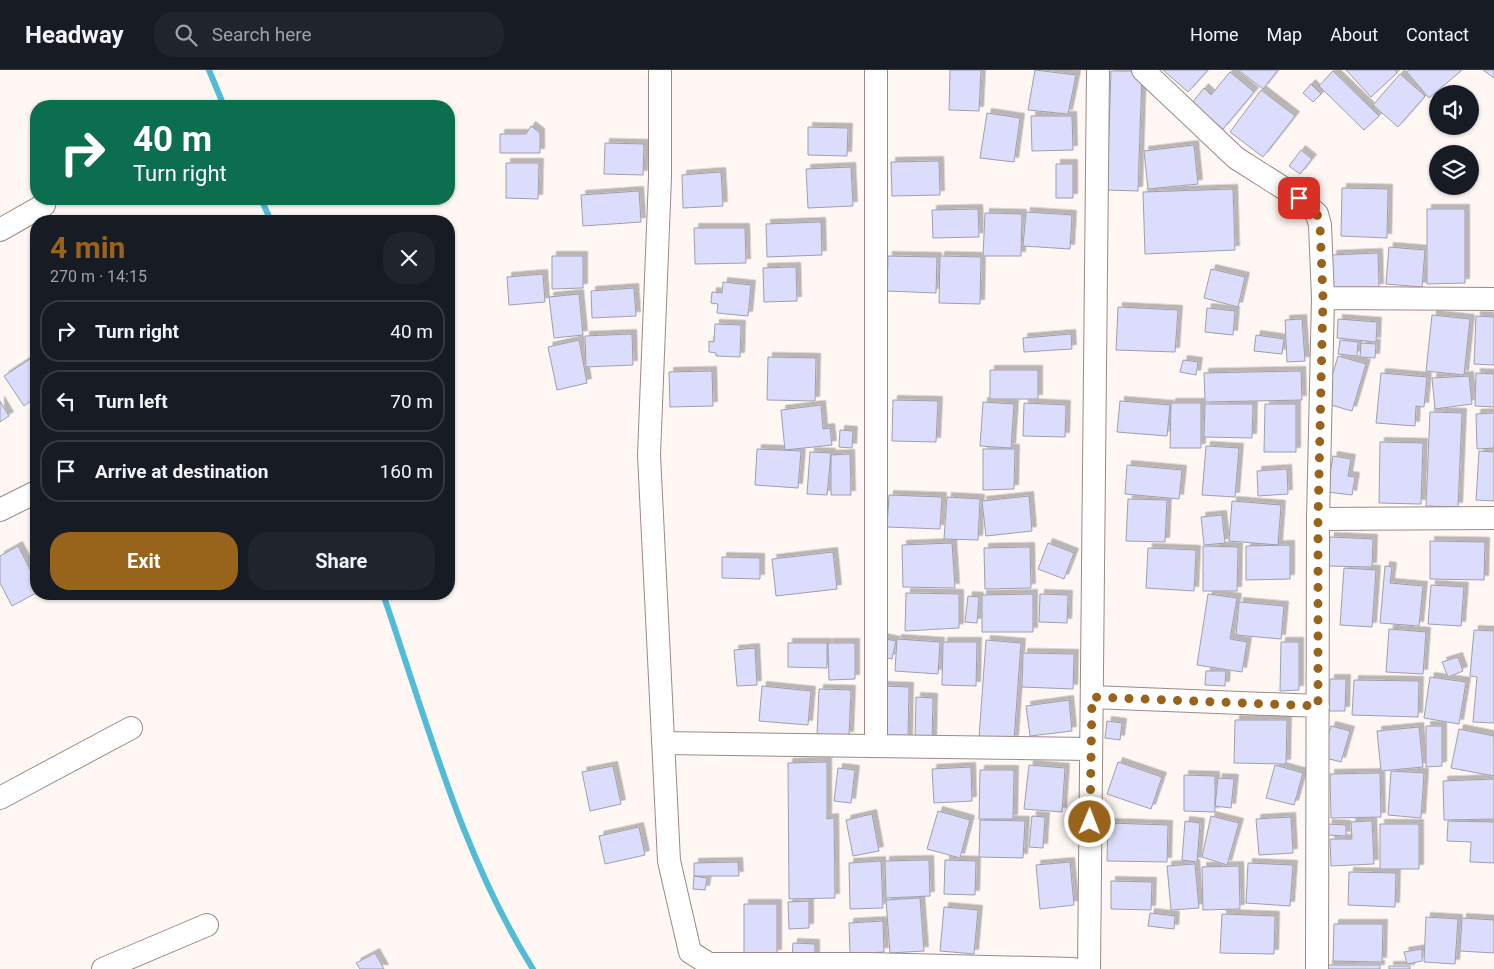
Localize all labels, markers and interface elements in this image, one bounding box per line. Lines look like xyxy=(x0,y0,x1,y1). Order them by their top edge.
search box xyxy=(154,12,504,57)
text: Headway xyxy=(25,21,124,49)
icon: search xyxy=(172,21,200,49)
text: Search here xyxy=(212,23,312,46)
text: Home xyxy=(1190,24,1239,45)
text: Map xyxy=(1267,24,1302,45)
text: About xyxy=(1330,24,1378,45)
text: Contact xyxy=(1406,24,1469,45)
map controls xyxy=(1429,85,1479,195)
button: sound xyxy=(1429,85,1479,135)
text: 40 m xyxy=(133,119,212,160)
icon: right xyxy=(50,120,115,185)
button: layers xyxy=(1429,145,1479,195)
text: Turn right xyxy=(133,161,227,186)
pin xyxy=(1278,177,1320,219)
icon: arrive xyxy=(1285,184,1313,212)
text: 4 min xyxy=(50,230,125,265)
button: close xyxy=(383,232,435,284)
text: 270 m · 14:15 xyxy=(50,267,147,286)
icon: right xyxy=(52,317,80,345)
text: Turn right xyxy=(95,320,179,343)
text: 40 m xyxy=(390,320,433,343)
icon: left xyxy=(52,387,80,415)
text: Turn left xyxy=(95,390,168,413)
text: 70 m xyxy=(390,390,433,413)
icon: arrive xyxy=(52,457,80,485)
text: Arrive at destination xyxy=(95,460,268,483)
text: 160 m xyxy=(380,460,433,483)
button: Exit xyxy=(50,532,238,590)
button: Share xyxy=(248,532,435,590)
position arrow xyxy=(1063,795,1115,847)

